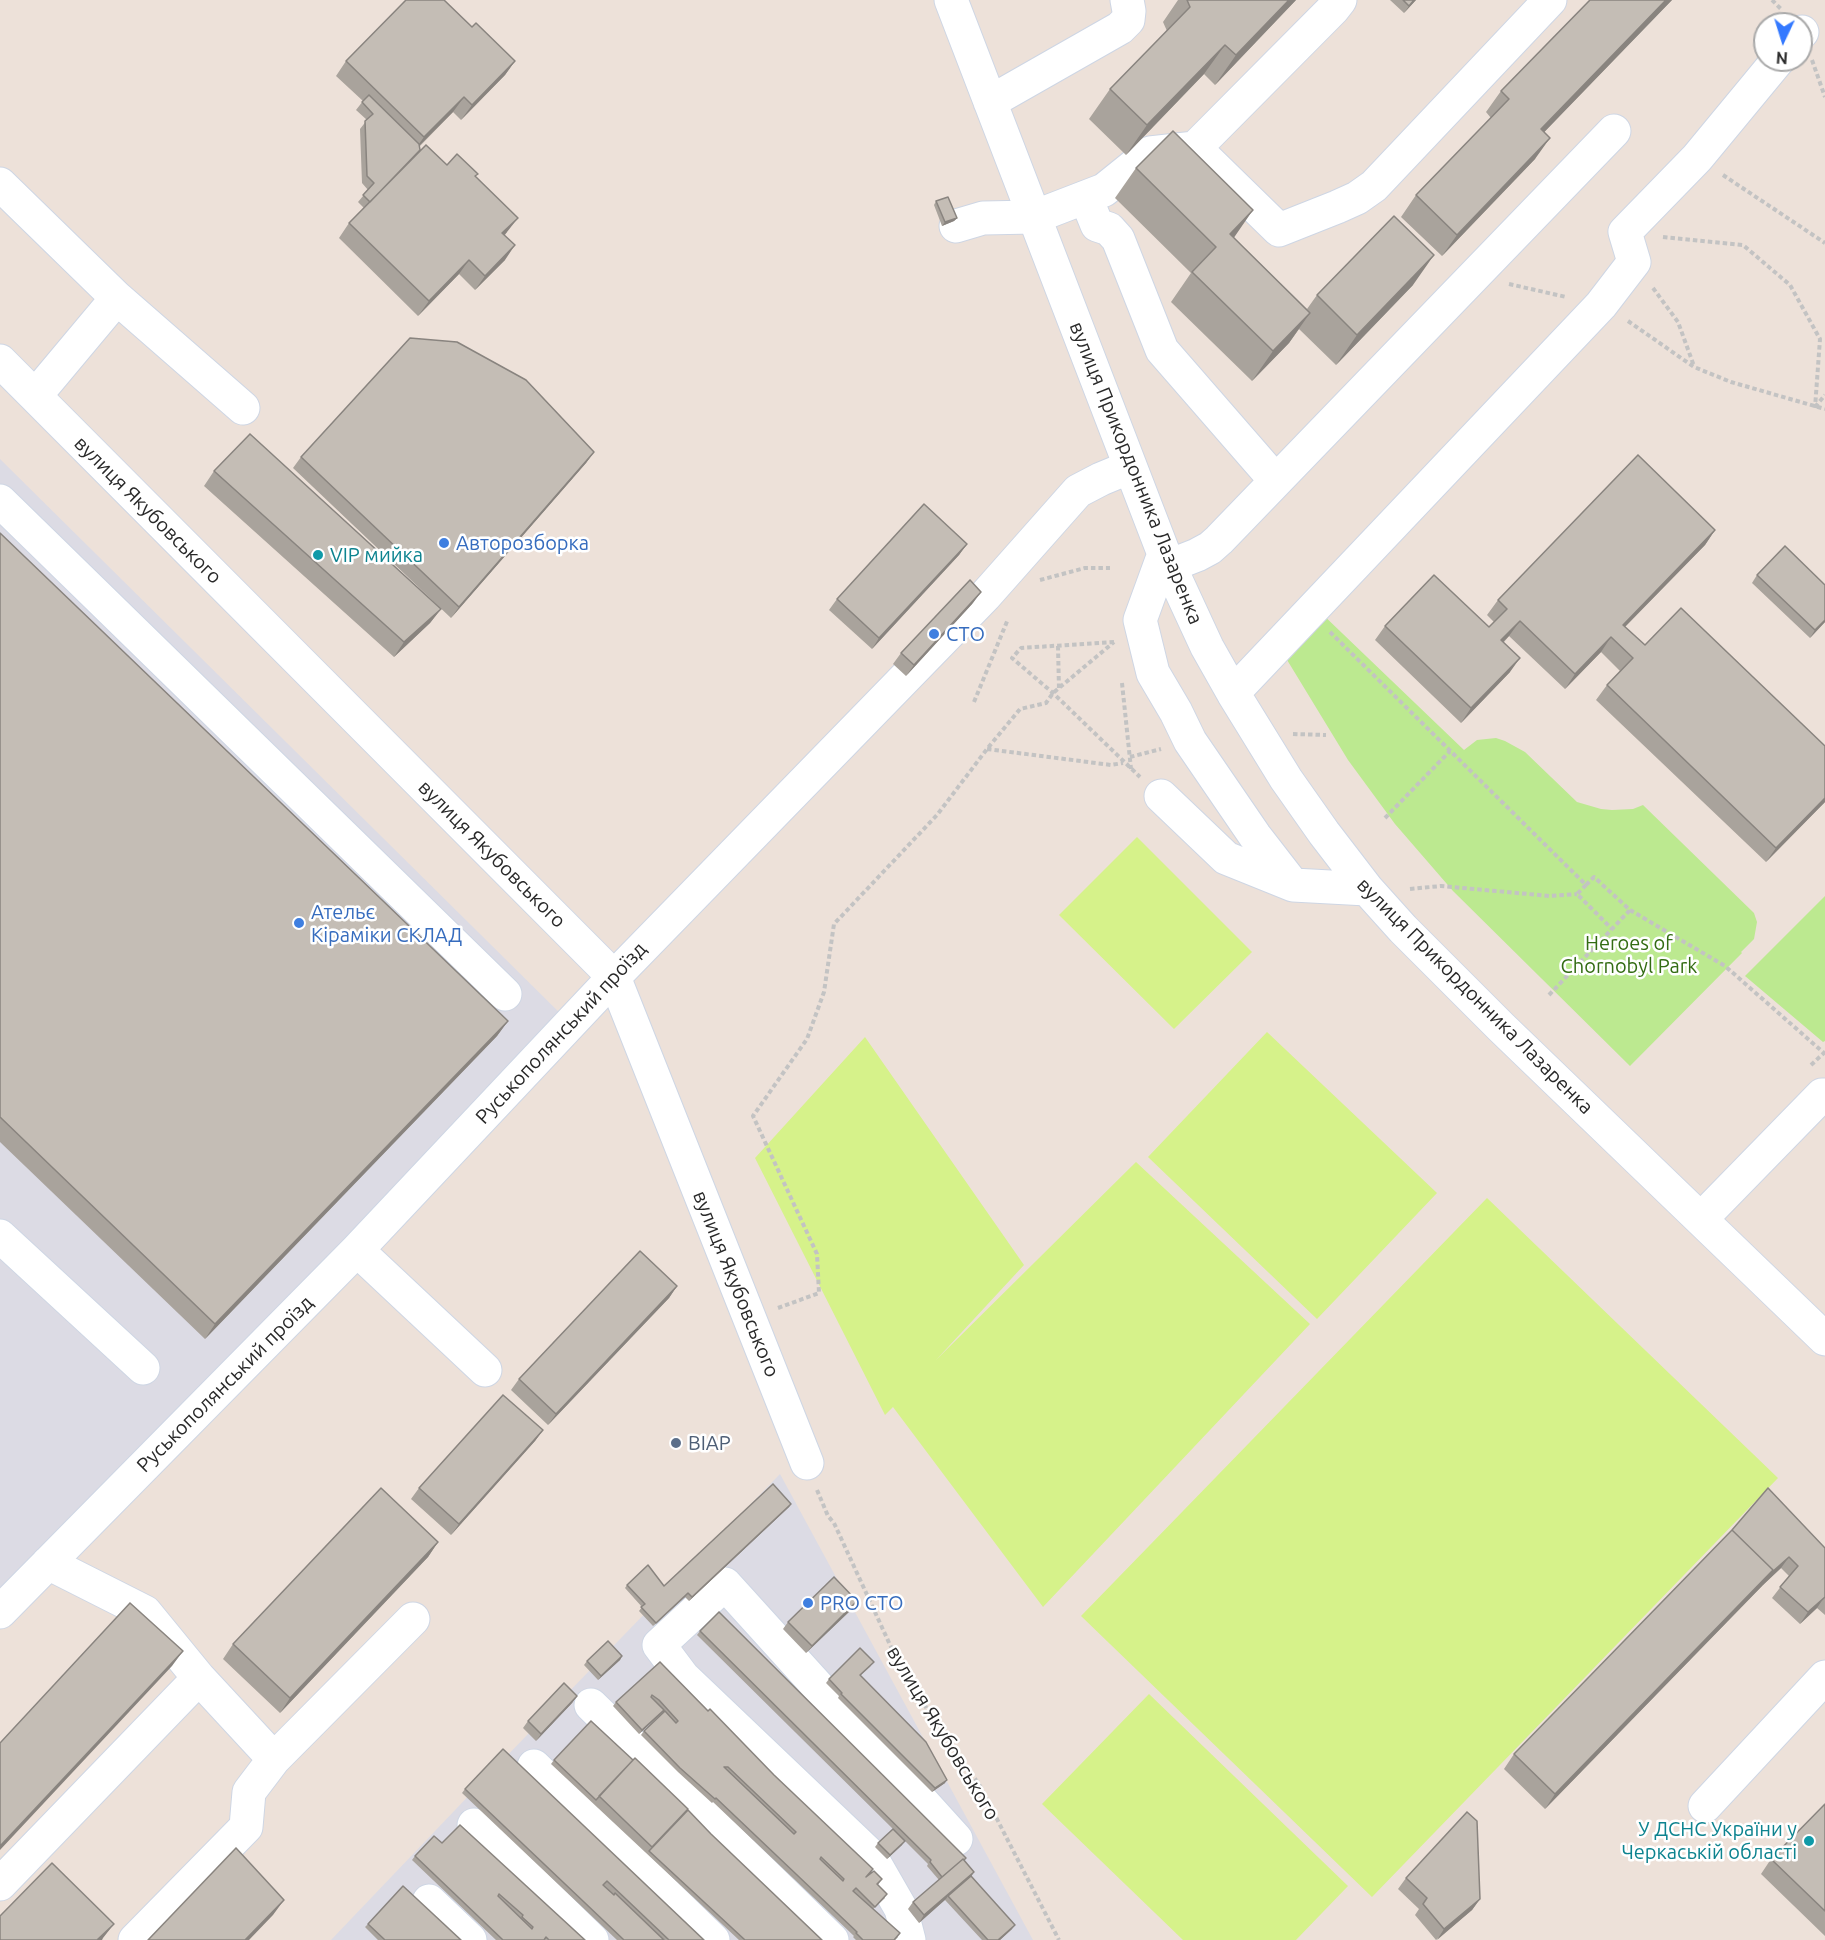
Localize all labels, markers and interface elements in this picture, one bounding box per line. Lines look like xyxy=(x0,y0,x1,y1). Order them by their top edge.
north arrow xyxy=(1753,12,1813,72)
text: N xyxy=(1775,49,1788,67)
street label: вулиця Прикордонника Лазаренка xyxy=(1064,318,1208,628)
street label: вулиця Якубовського xyxy=(69,431,227,589)
place label: Авторозборка xyxy=(456,531,589,555)
marker: Авторозборка xyxy=(437,536,451,550)
place label: VIP мийка xyxy=(330,543,423,567)
marker: VIP мийка xyxy=(311,548,325,562)
place label: СТО xyxy=(946,622,985,646)
marker: СТО xyxy=(927,627,941,641)
street label: вулиця Якубовського xyxy=(413,775,571,933)
street label: вулиця Прикордонника Лазаренка xyxy=(1352,873,1598,1119)
place label: Ательє Кіраміки СКЛАД xyxy=(311,900,462,947)
marker: Ательє Кіраміки СКЛАД xyxy=(292,916,306,930)
park label: Heroes of Chornobyl Park xyxy=(1561,931,1697,978)
street label: Руськополянський проїзд xyxy=(471,937,651,1129)
street label: вулиця Якубовського xyxy=(688,1187,784,1381)
street label: Руськополянський проїзд xyxy=(132,1291,318,1477)
place label: ВІАР xyxy=(688,1431,731,1455)
marker: ВІАР xyxy=(669,1436,683,1450)
place label: PRO СТО xyxy=(820,1591,903,1615)
marker: PRO СТО xyxy=(801,1596,815,1610)
street label: вулиця Якубовського xyxy=(882,1642,1004,1824)
place label: У ДСНС України у Черкаській області xyxy=(1621,1817,1797,1864)
marker: У ДСНС України у Черкаській області xyxy=(1802,1834,1816,1848)

